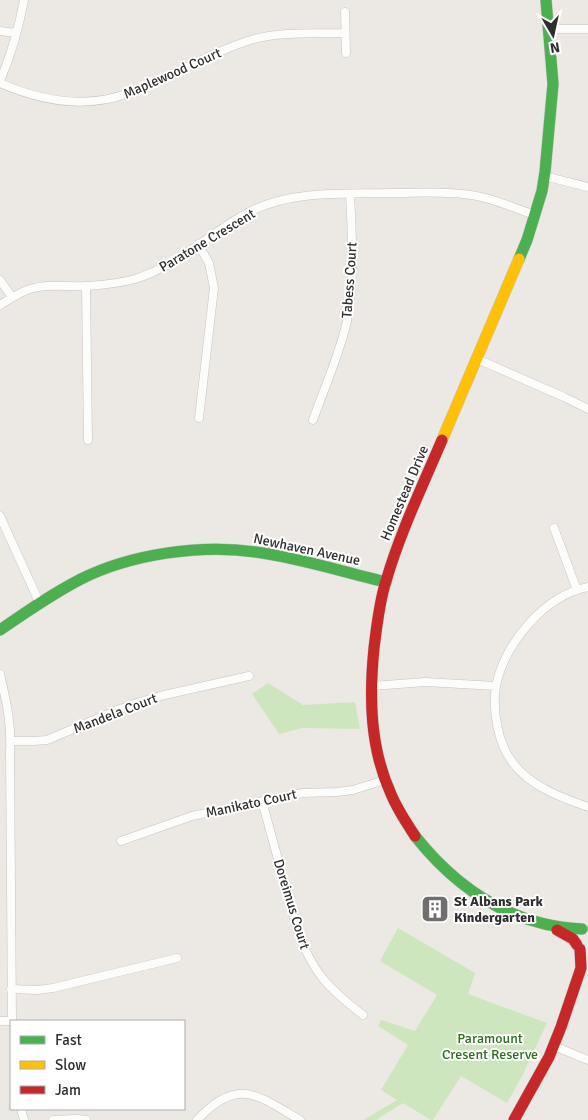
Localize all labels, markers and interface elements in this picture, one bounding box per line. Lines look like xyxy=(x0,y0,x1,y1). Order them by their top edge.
north arrow xyxy=(528,10,578,60)
text: N xyxy=(549,38,561,57)
street label: Maplewood Court xyxy=(121,44,224,103)
street label: Paratone Crescent xyxy=(156,205,258,276)
street label: Tabess Court xyxy=(338,241,361,319)
street label: Homestead Drive xyxy=(377,443,432,543)
street label: Newhaven Avenue xyxy=(252,530,362,569)
street label: Mandela Court xyxy=(71,690,160,737)
street label: Manikato Court xyxy=(204,786,298,821)
street label: Doreimus Court xyxy=(270,857,313,952)
place label: St Albans Park Kindergarten xyxy=(454,893,544,926)
building icon: St Albans Park Kindergarten xyxy=(420,894,450,924)
legend xyxy=(10,1020,185,1110)
park label: Paramount Cresent Reserve xyxy=(442,1030,538,1063)
text: Fast xyxy=(55,1031,82,1049)
text: Slow xyxy=(55,1056,86,1074)
text: Jam xyxy=(55,1081,81,1099)

